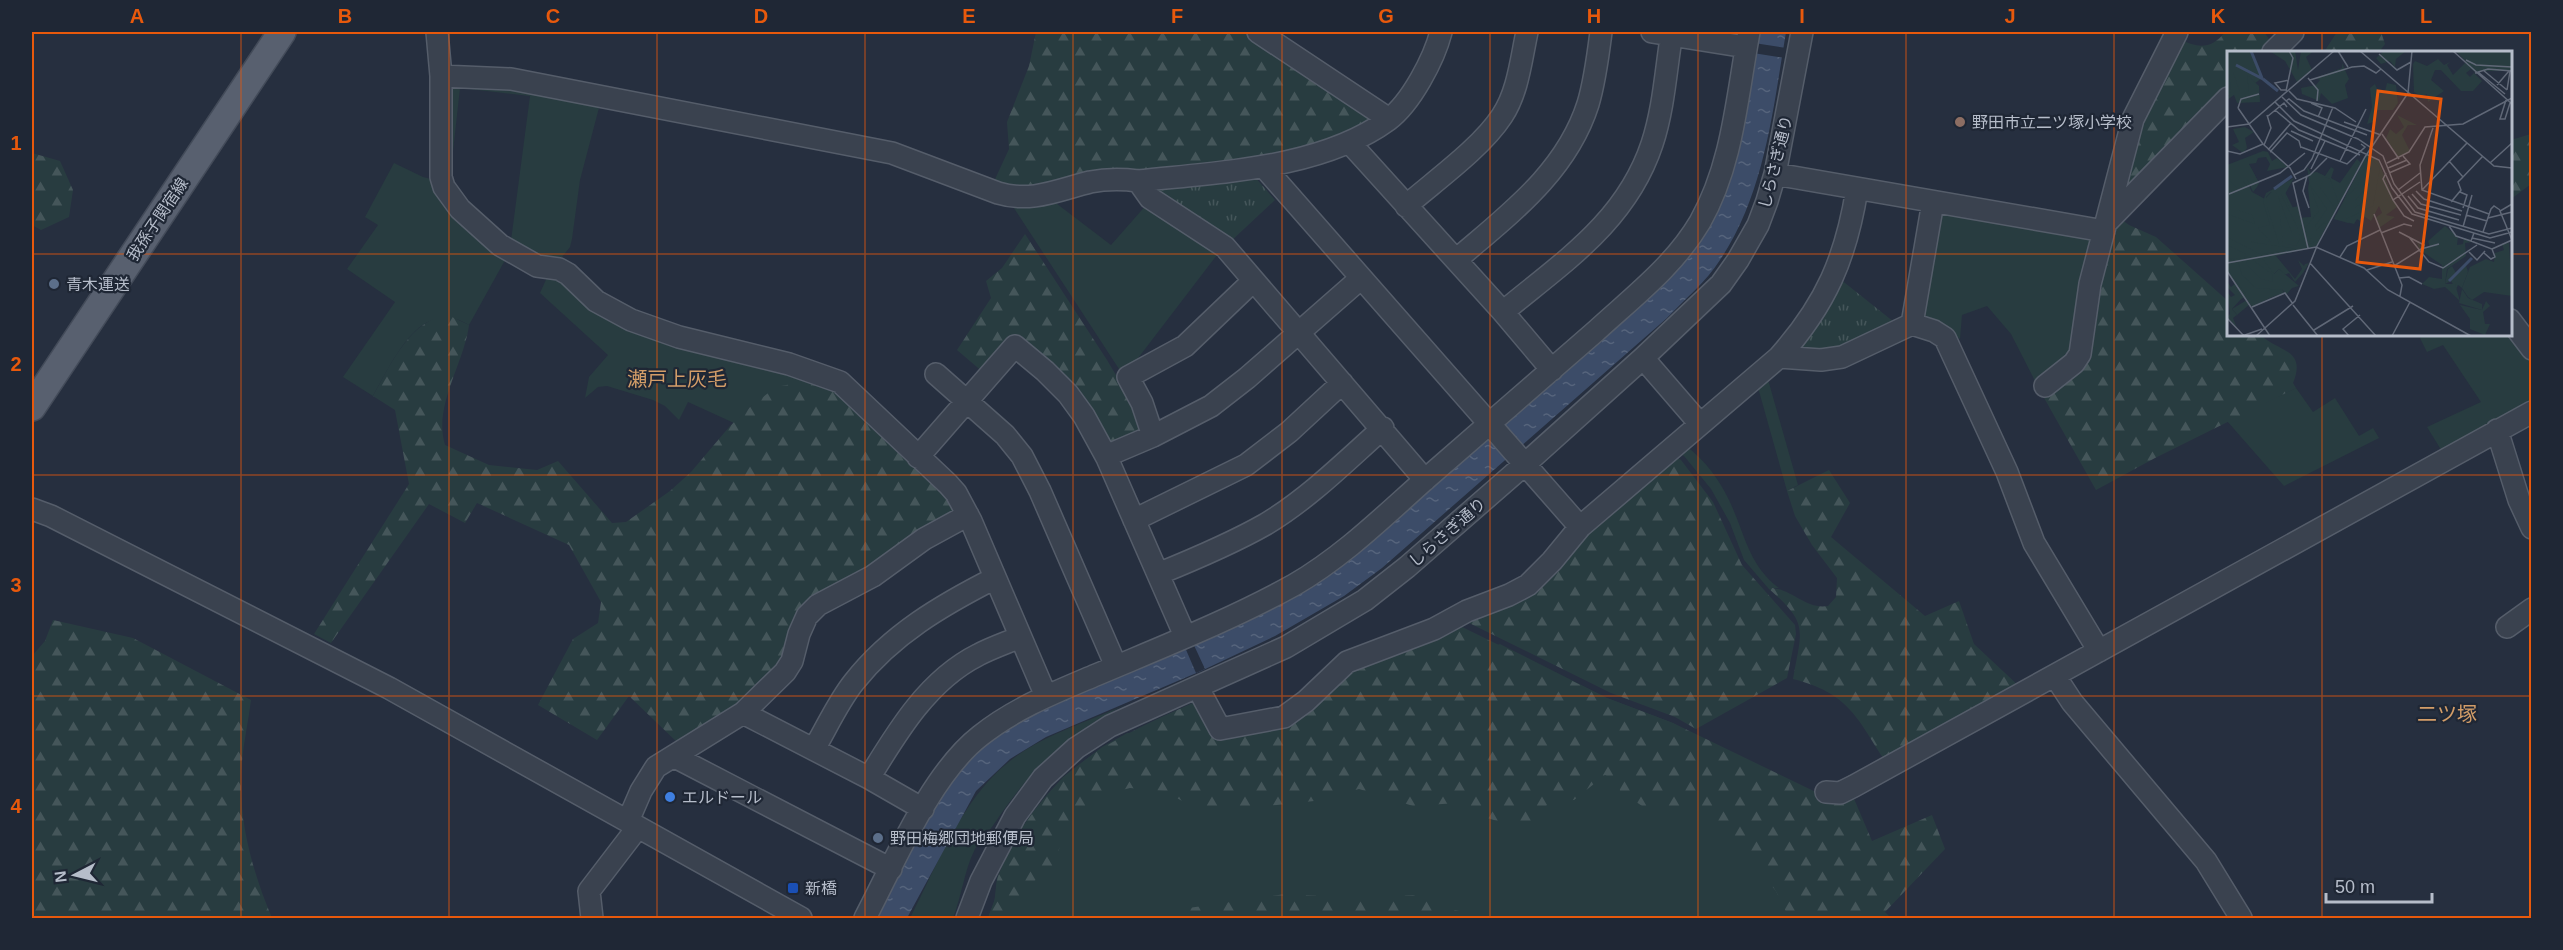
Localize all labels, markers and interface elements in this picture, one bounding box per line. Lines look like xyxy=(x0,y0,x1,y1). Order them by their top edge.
text: A xyxy=(130,5,144,27)
text: B xyxy=(338,5,352,27)
text: C xyxy=(546,5,560,27)
text: D xyxy=(754,5,768,27)
text: E xyxy=(962,5,976,27)
text: F xyxy=(1171,5,1183,27)
text: G xyxy=(1378,5,1394,27)
text: H xyxy=(1587,5,1601,27)
text: I xyxy=(1799,5,1805,27)
text: J xyxy=(2004,5,2016,27)
text: K xyxy=(2211,5,2226,27)
text: L xyxy=(2420,5,2432,27)
inset map xyxy=(2227,51,2512,336)
street label: しらさぎ通り xyxy=(1756,113,1795,211)
place label: 野田市立二ツ塚小学校 xyxy=(1972,114,2132,131)
marker: 野田市立二ツ塚小学校 xyxy=(1953,115,1967,129)
text: 1 xyxy=(10,132,22,154)
street label: 我孫子関宿線 xyxy=(124,175,191,264)
place label: 青木運送 xyxy=(66,276,130,293)
marker: 青木運送 xyxy=(47,277,61,291)
text: 2 xyxy=(10,353,22,375)
district label: 瀬戸上灰毛 xyxy=(627,368,727,390)
street label: しらさぎ通り xyxy=(1406,494,1489,570)
text: 3 xyxy=(10,574,22,596)
district label: 二ツ塚 xyxy=(2417,703,2477,725)
place label: エルドール xyxy=(682,789,762,806)
marker: エルドール xyxy=(663,790,677,804)
text: 4 xyxy=(10,795,22,817)
place label: 野田梅郷団地郵便局 xyxy=(890,830,1034,847)
marker: 野田梅郷団地郵便局 xyxy=(871,831,885,845)
north arrow xyxy=(45,845,105,905)
scale bar xyxy=(2326,866,2432,904)
text: N xyxy=(51,870,70,884)
text: 50 m xyxy=(2335,877,2375,897)
place label: 新橋 xyxy=(805,880,837,897)
marker: 新橋 xyxy=(786,881,800,895)

